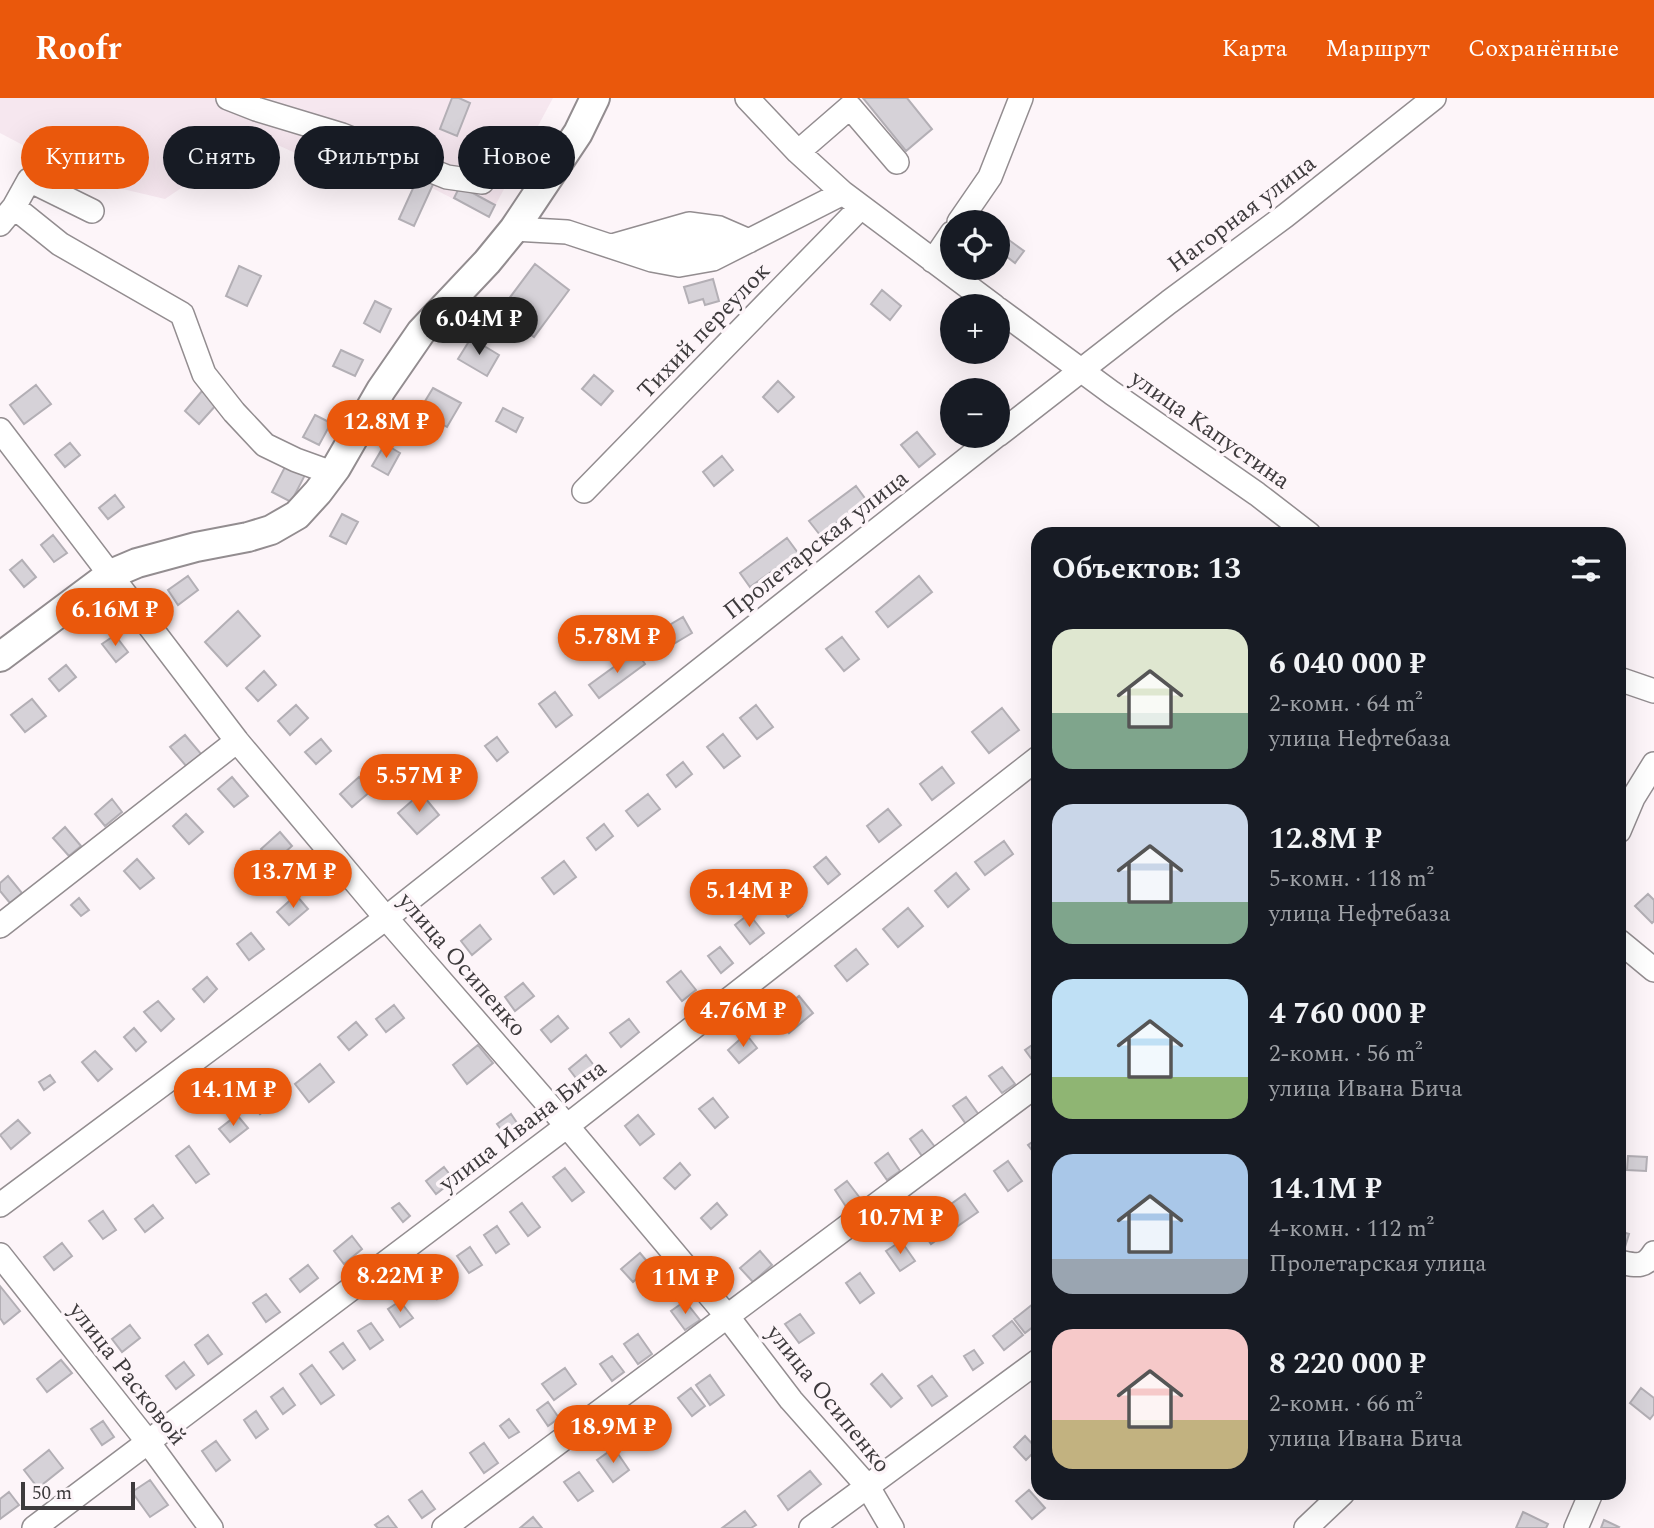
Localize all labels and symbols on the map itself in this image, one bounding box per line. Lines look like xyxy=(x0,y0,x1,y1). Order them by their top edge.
street label: Нагорная улица xyxy=(1160,146,1324,282)
street label: Тихий переулок xyxy=(629,254,779,408)
pin: 6.04M ₽ xyxy=(414,298,544,357)
street label: улица Капустина xyxy=(1122,361,1298,499)
pin: 12.8M ₽ xyxy=(321,400,451,460)
street label: Пролетарская улица xyxy=(715,461,917,629)
pin: 6.16M ₽ xyxy=(50,588,180,648)
pin: 5.78M ₽ xyxy=(552,616,682,675)
pin: 5.57M ₽ xyxy=(354,754,484,814)
pin: 13.7M ₽ xyxy=(228,850,358,910)
pin: 5.14M ₽ xyxy=(684,870,814,929)
street label: улица Осипенко xyxy=(388,884,535,1045)
pin: 4.76M ₽ xyxy=(678,990,808,1049)
street label: улица Ивана Бича xyxy=(431,1051,615,1202)
pin: 14.1M ₽ xyxy=(168,1068,298,1128)
pin: 10.7M ₽ xyxy=(835,1196,965,1256)
pin: 8.22M ₽ xyxy=(335,1254,465,1314)
pin: 11M ₽ xyxy=(636,1256,734,1316)
street label: улица Расковой xyxy=(59,1294,195,1454)
street label: улица Осипенко xyxy=(756,1316,899,1481)
pin: 18.9M ₽ xyxy=(548,1406,678,1465)
scale bar xyxy=(21,1479,135,1511)

